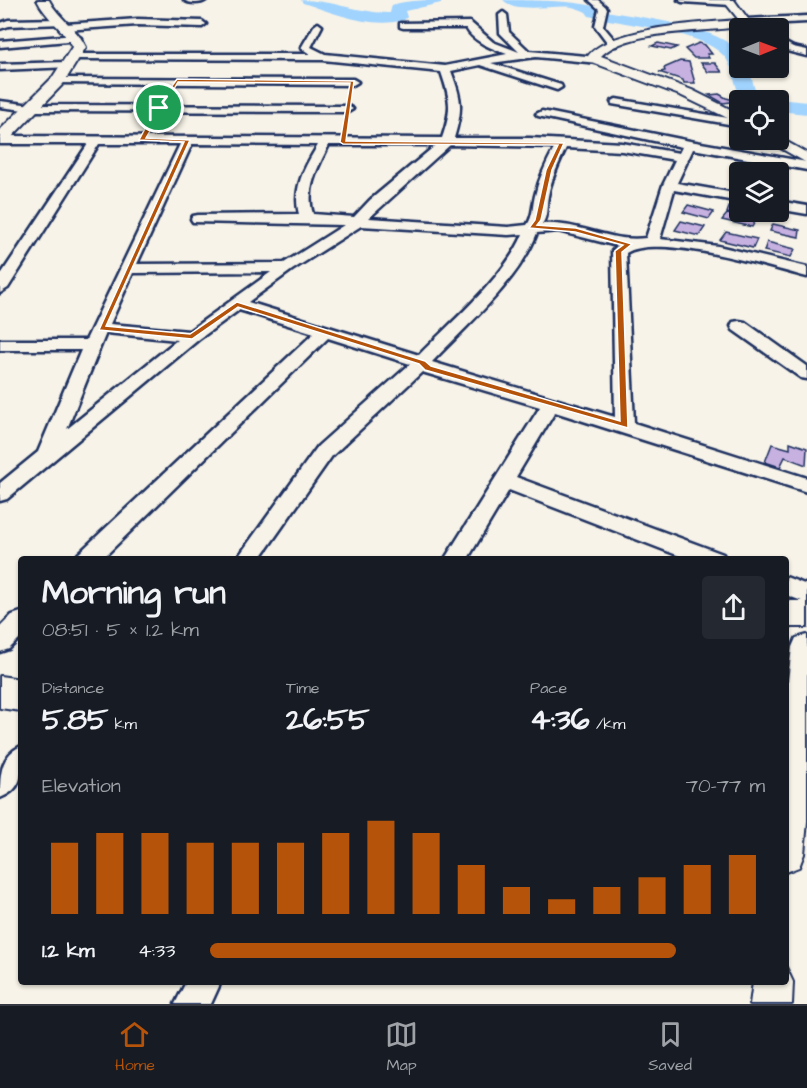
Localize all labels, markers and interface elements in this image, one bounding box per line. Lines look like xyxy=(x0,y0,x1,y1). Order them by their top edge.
north arrow xyxy=(729,18,789,78)
map controls xyxy=(729,18,789,222)
pin xyxy=(133,82,184,133)
button: locate xyxy=(729,90,789,150)
icon: arrive xyxy=(142,91,175,124)
button: layers xyxy=(729,162,789,222)
text: Morning run xyxy=(42,570,226,616)
button: share xyxy=(702,576,765,639)
text: 08:51 · 5 × 1.2 km xyxy=(42,616,199,644)
text: Distance xyxy=(42,677,104,699)
text: Time xyxy=(286,677,320,699)
text: Pace xyxy=(530,677,567,699)
text: 5.85 xyxy=(42,699,108,741)
text: 26:55 xyxy=(286,699,369,741)
text: 4:36 xyxy=(530,699,590,741)
text: km xyxy=(108,713,137,735)
text: /km xyxy=(590,713,625,735)
text: Elevation xyxy=(42,772,121,800)
text: 70–77 m xyxy=(686,772,765,800)
text: 1.2 km xyxy=(42,937,95,965)
text: 4:33 xyxy=(138,937,175,965)
tab: Home xyxy=(115,1018,155,1076)
tab: Map xyxy=(385,1018,418,1076)
tab: Saved xyxy=(648,1018,692,1076)

